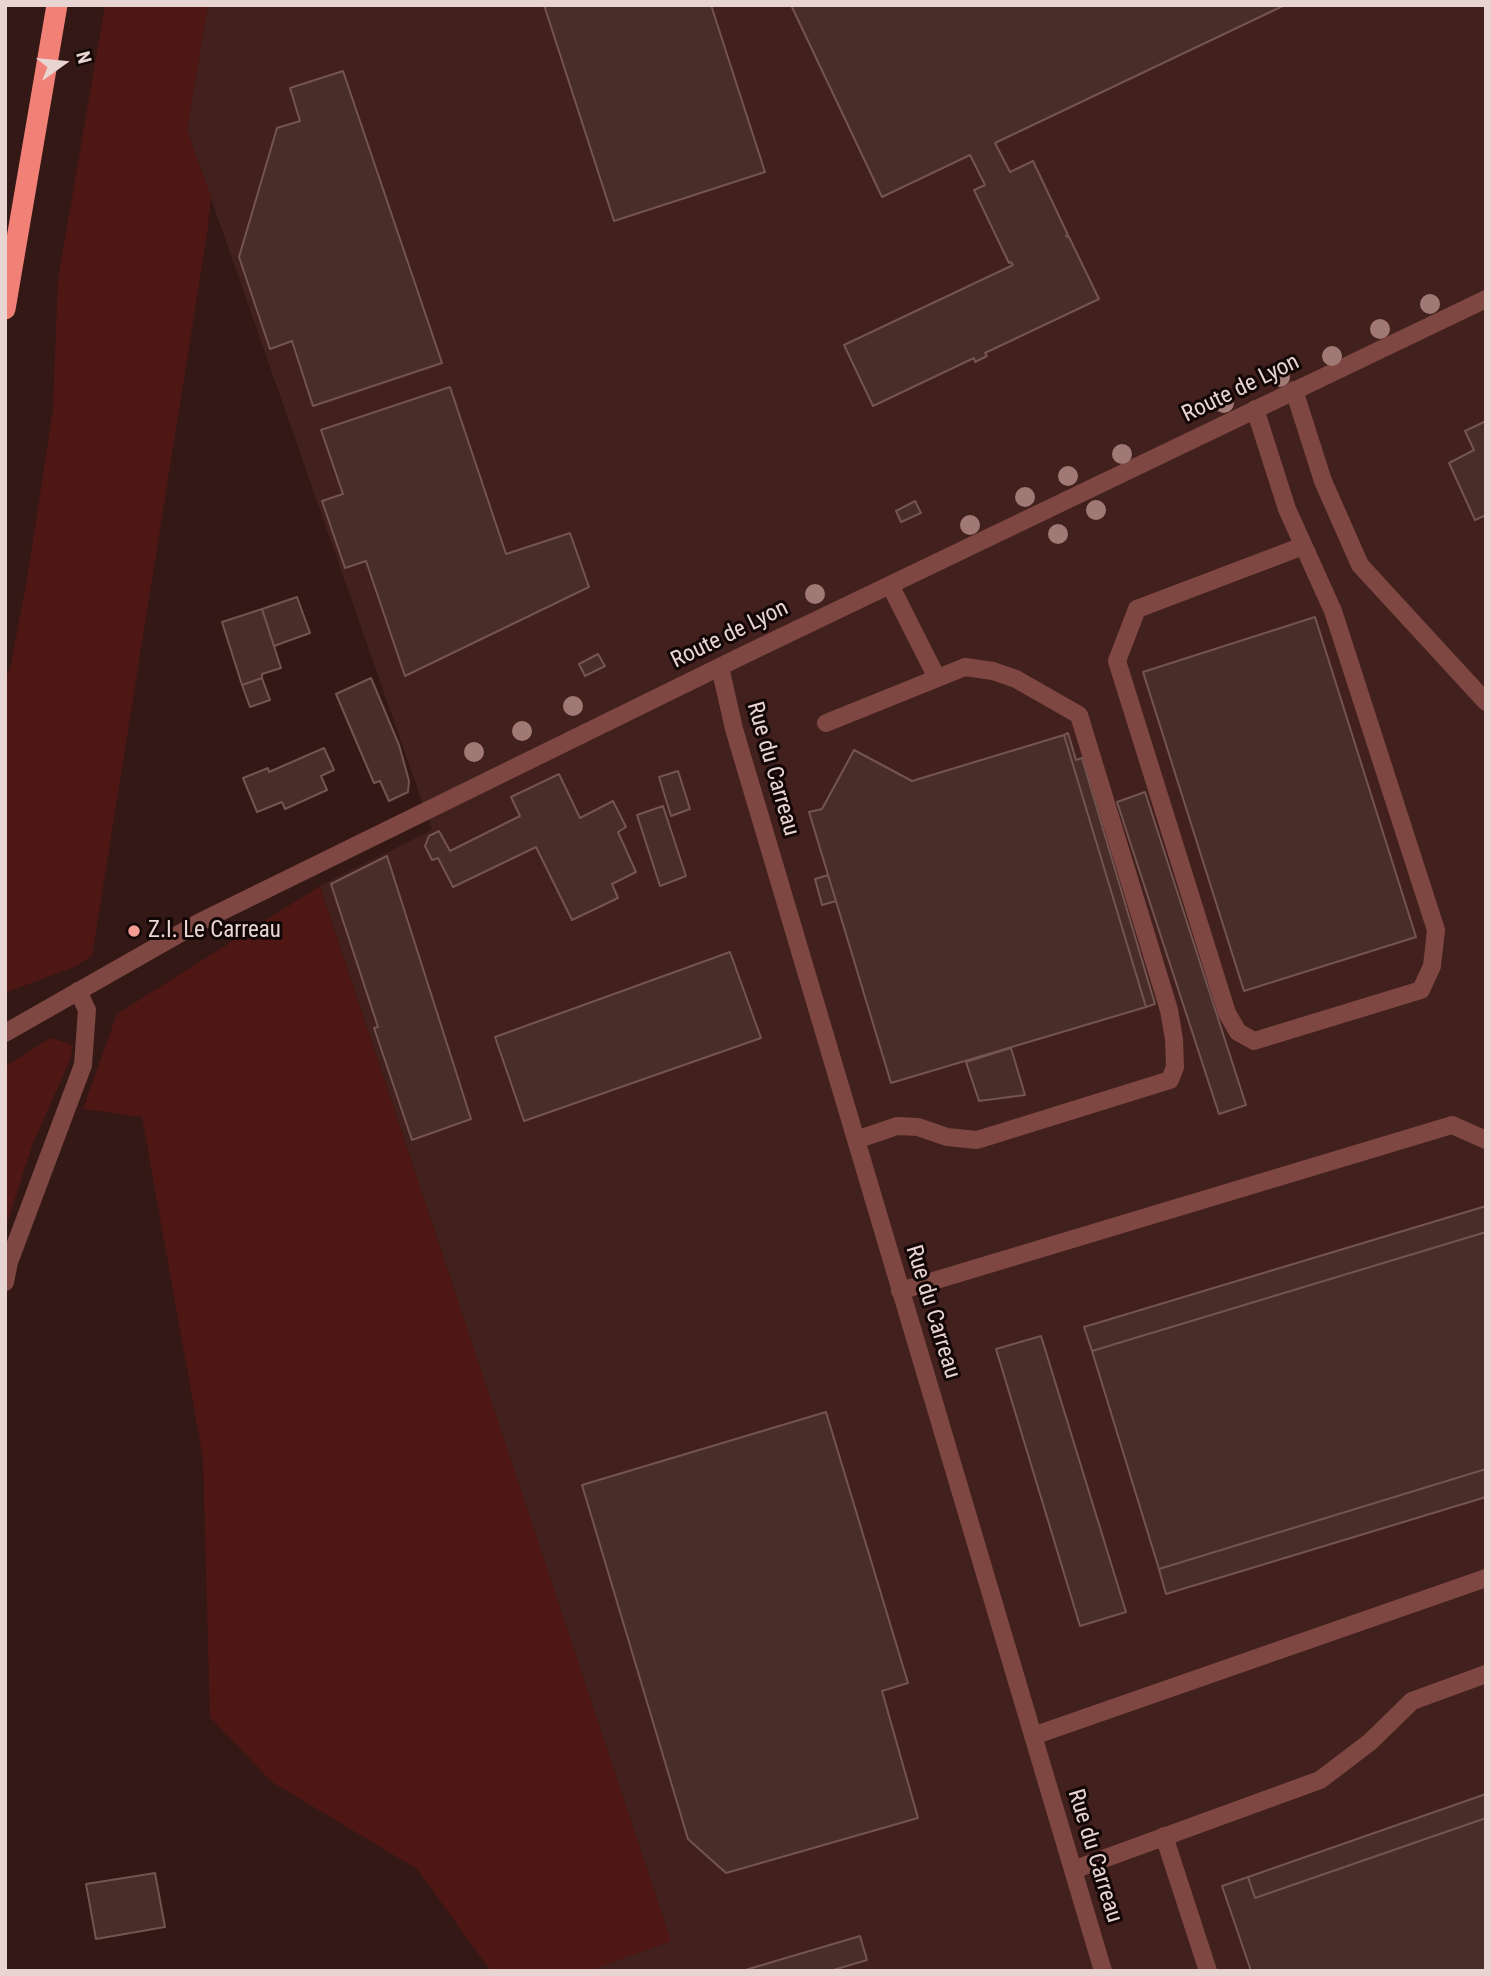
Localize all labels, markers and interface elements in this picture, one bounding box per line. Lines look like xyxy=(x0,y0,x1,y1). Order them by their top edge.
north arrow xyxy=(28,28,98,98)
text: N xyxy=(71,49,96,66)
street label: Route de Lyon xyxy=(1178,349,1304,429)
street label: Route de Lyon xyxy=(667,595,793,675)
street label: Rue du Carreau xyxy=(740,699,804,839)
place label: Z.I. Le Carreau xyxy=(148,917,281,945)
marker: Z.I. Le Carreau xyxy=(126,923,142,939)
street label: Rue du Carreau xyxy=(899,1242,965,1382)
street label: Rue du Carreau xyxy=(1061,1786,1127,1926)

